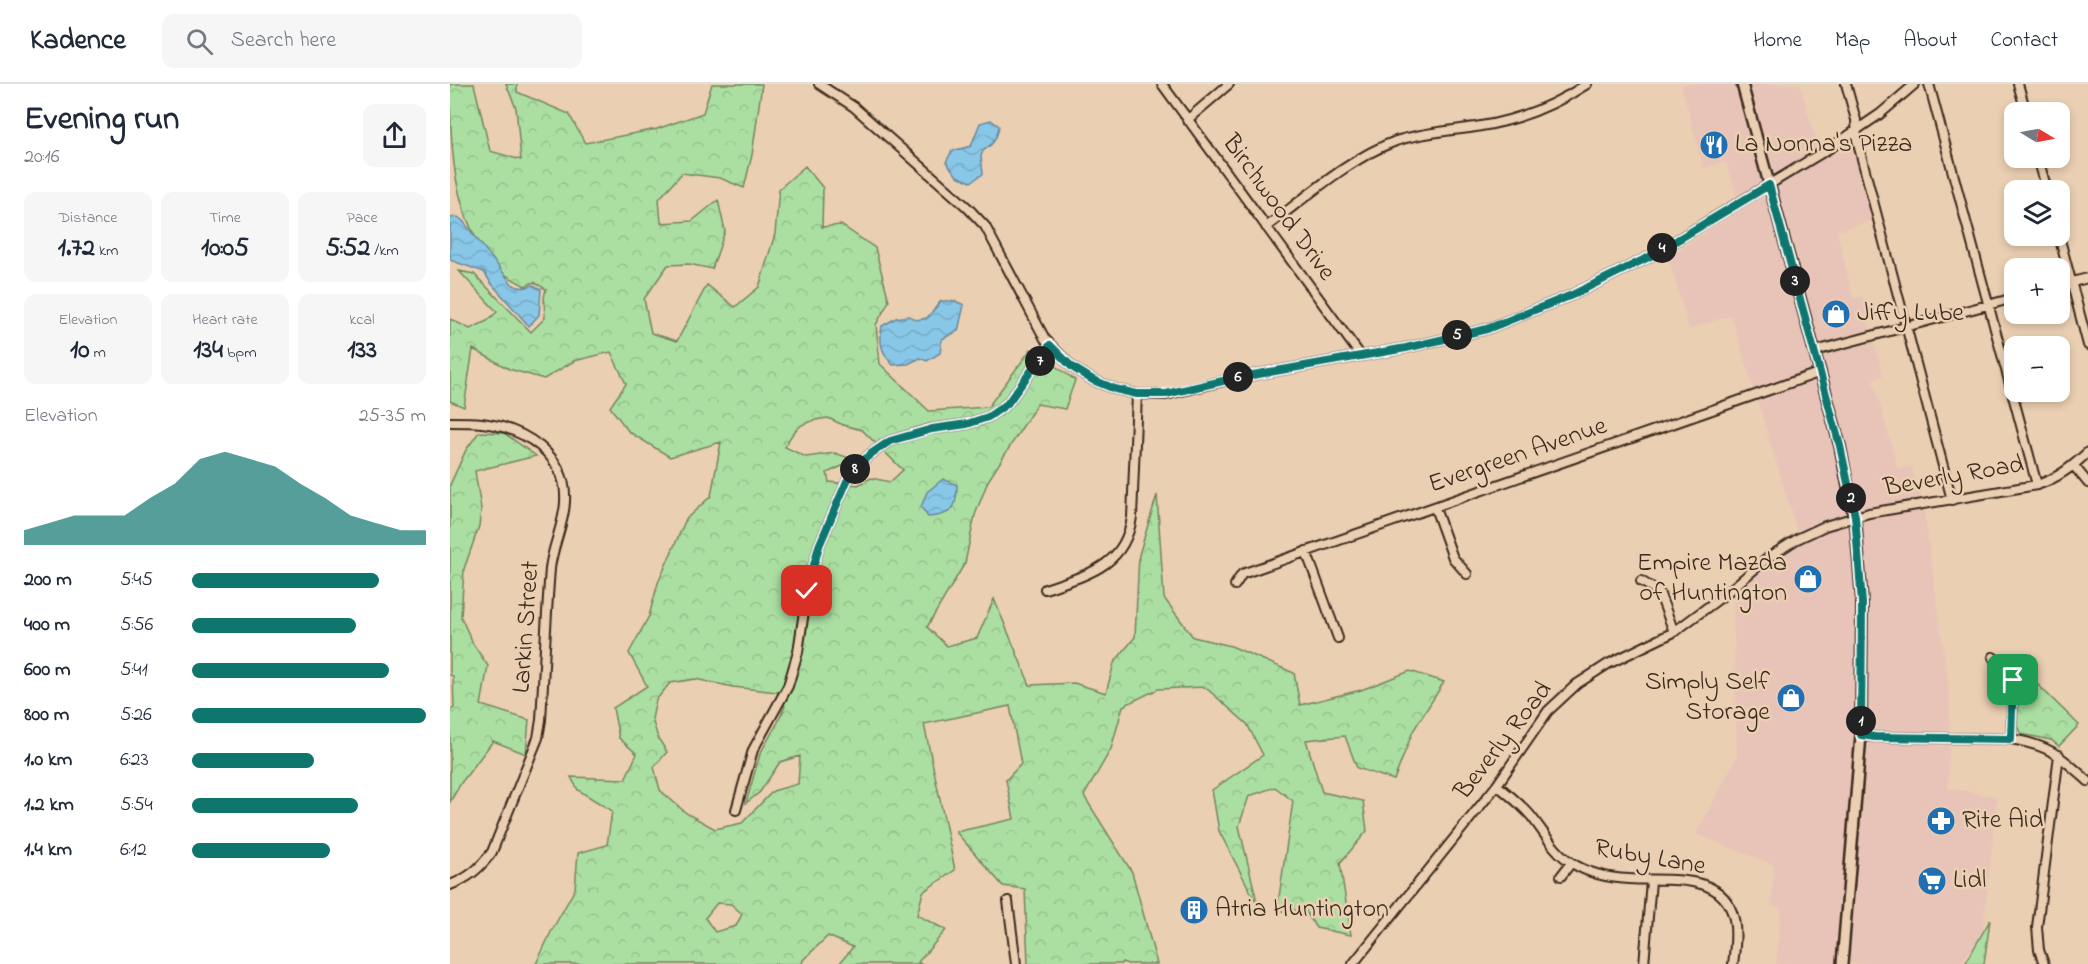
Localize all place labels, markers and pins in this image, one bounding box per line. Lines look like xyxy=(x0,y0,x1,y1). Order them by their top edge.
place label: La Nonna's Pizza xyxy=(1735,126,1912,164)
restaurant icon: La Nonna's Pizza xyxy=(1698,129,1730,161)
pin: 4 xyxy=(1647,233,1677,263)
pin: 3 xyxy=(1780,266,1810,296)
place label: Jiffy Lube xyxy=(1857,295,1964,333)
shop icon: Jiffy Lube xyxy=(1820,298,1852,330)
pin: 5 xyxy=(1442,320,1472,350)
pin: 7 xyxy=(1025,346,1055,376)
pin: 6 xyxy=(1223,362,1253,392)
pin: 8 xyxy=(840,454,870,484)
pin: 2 xyxy=(1836,483,1866,513)
place label: Empire Mazda of Huntington xyxy=(1637,545,1787,613)
shop icon: Empire Mazda of Huntington xyxy=(1792,563,1824,595)
pin xyxy=(781,565,832,616)
pin xyxy=(1987,654,2038,705)
place label: Simply Self Storage xyxy=(1645,664,1771,732)
shop icon: Simply Self Storage xyxy=(1775,682,1807,714)
pin: 1 xyxy=(1846,706,1876,736)
place label: Rite Aid xyxy=(1962,802,2044,840)
pharmacy icon: Rite Aid xyxy=(1925,805,1957,837)
place label: Lidl xyxy=(1953,862,1986,900)
supermarket icon: Lidl xyxy=(1916,865,1948,897)
place label: Atria Huntington xyxy=(1215,891,1389,929)
building icon: Atria Huntington xyxy=(1178,894,1210,926)

